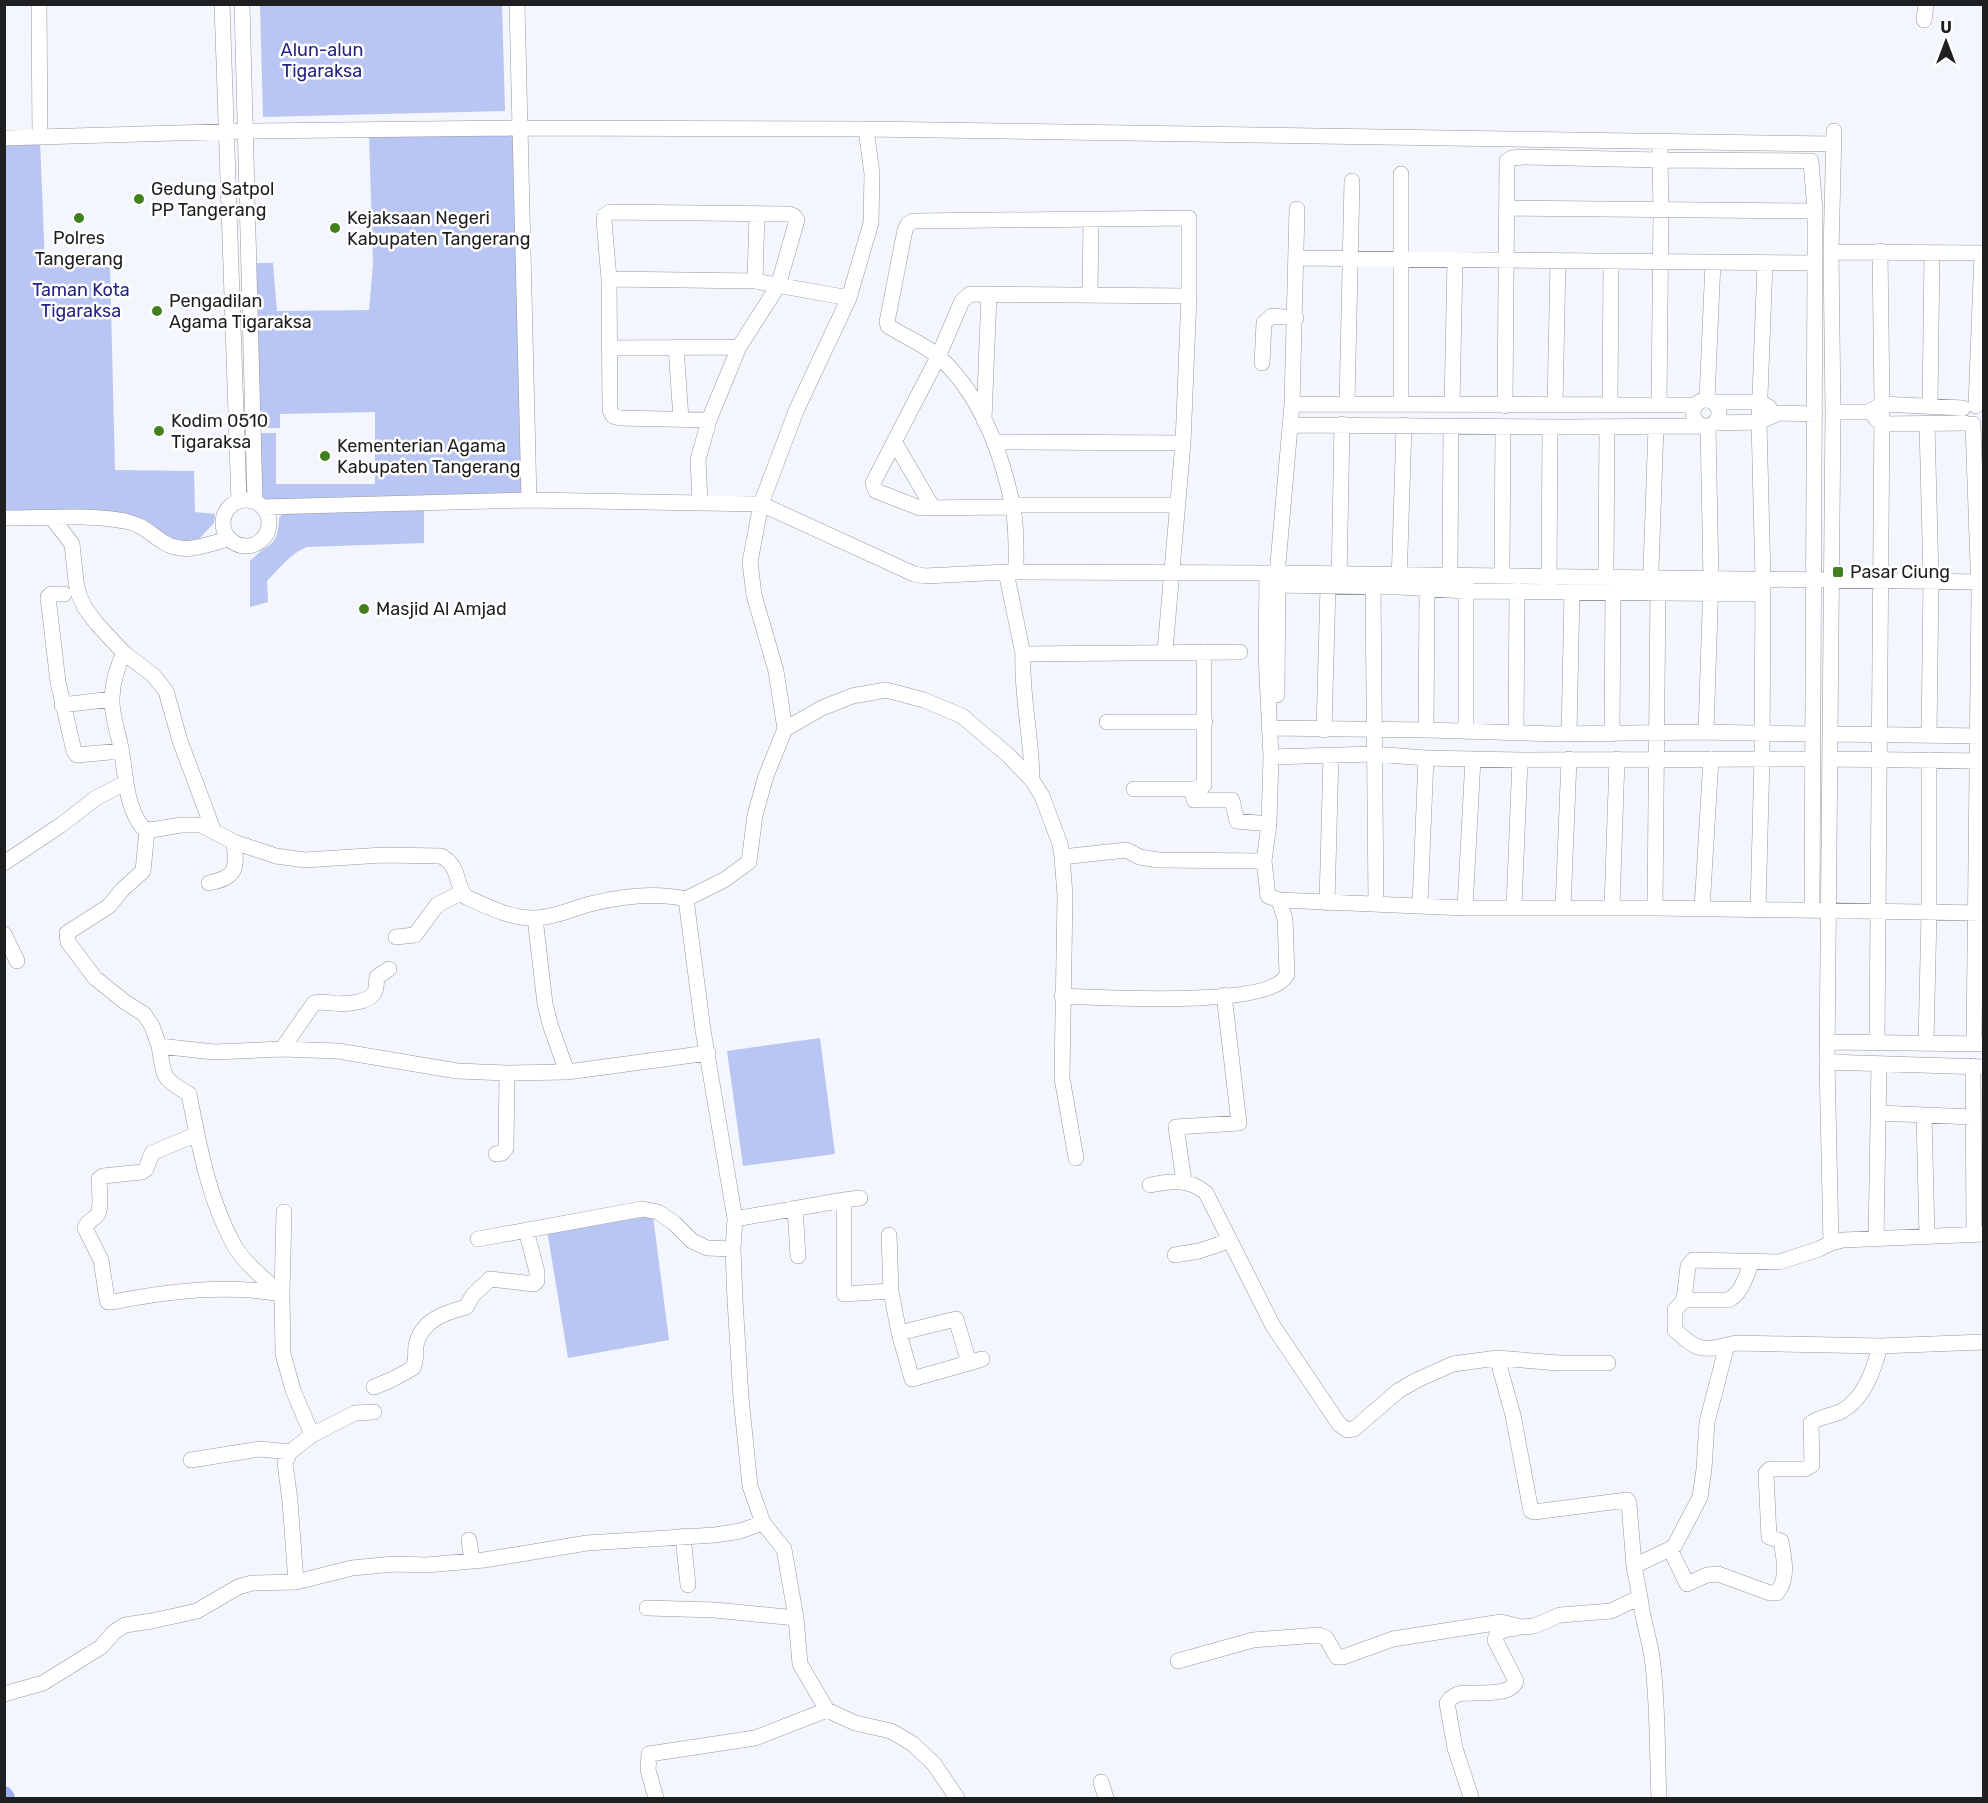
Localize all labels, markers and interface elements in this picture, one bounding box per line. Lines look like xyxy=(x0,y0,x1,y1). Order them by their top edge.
north arrow xyxy=(1916,12,1976,72)
text: U xyxy=(1940,18,1952,37)
park label: Alun-alun Tigaraksa xyxy=(281,39,363,82)
place label: Gedung Satpol PP Tangerang xyxy=(151,178,274,221)
marker: Gedung Satpol PP Tangerang xyxy=(132,192,146,206)
place label: Kejaksaan Negeri Kabupaten Tangerang xyxy=(347,207,530,250)
marker: Polres Tangerang xyxy=(72,211,86,225)
marker: Kejaksaan Negeri Kabupaten Tangerang xyxy=(328,221,342,235)
place label: Polres Tangerang xyxy=(35,227,123,270)
park label: Taman Kota Tigaraksa xyxy=(32,279,130,322)
place label: Pengadilan Agama Tigaraksa xyxy=(169,290,312,333)
marker: Pengadilan Agama Tigaraksa xyxy=(150,304,164,318)
place label: Kodim 0510 Tigaraksa xyxy=(171,410,268,453)
marker: Kodim 0510 Tigaraksa xyxy=(152,424,166,438)
place label: Kementerian Agama Kabupaten Tangerang xyxy=(337,435,520,478)
marker: Kementerian Agama Kabupaten Tangerang xyxy=(318,449,332,463)
place label: Pasar Ciung xyxy=(1850,561,1950,583)
marker: Pasar Ciung xyxy=(1831,565,1845,579)
place label: Masjid Al Amjad xyxy=(376,598,507,620)
marker: Masjid Al Amjad xyxy=(357,602,371,616)

